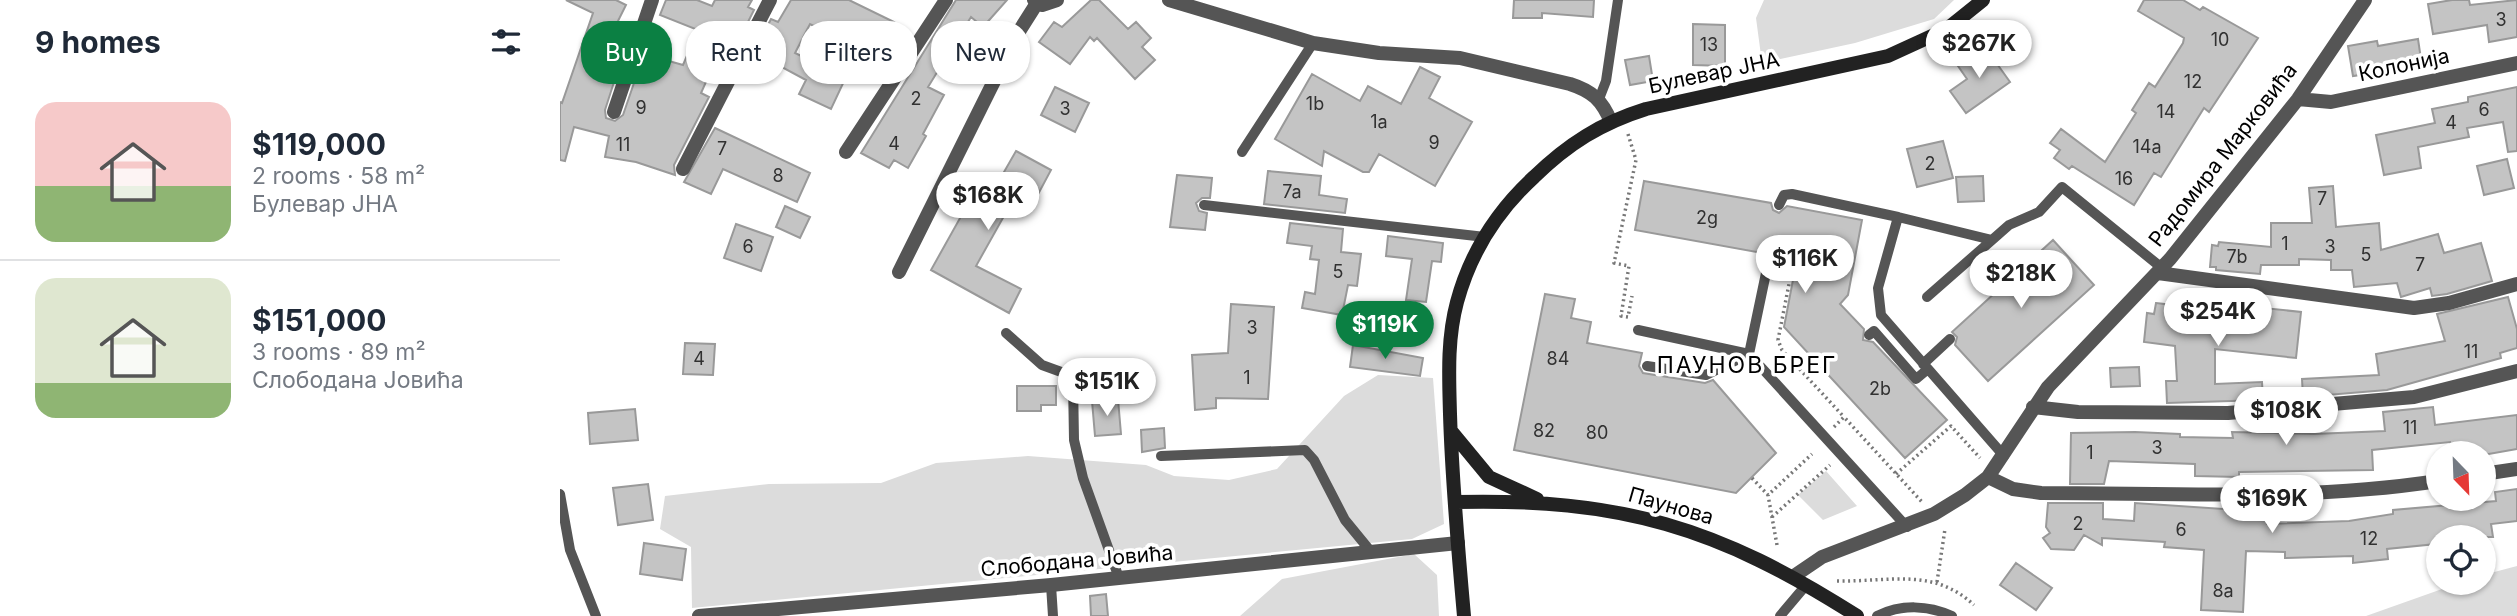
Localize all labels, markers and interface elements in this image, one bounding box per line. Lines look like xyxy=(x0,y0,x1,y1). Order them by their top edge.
house number: 3 xyxy=(2495,9,2507,30)
pin: $267K xyxy=(1930,20,2028,80)
chip: Buy xyxy=(581,21,672,84)
chip: Rent xyxy=(686,21,786,84)
chip: Filters xyxy=(800,21,917,84)
chip: New xyxy=(931,21,1030,84)
icon: filters xyxy=(487,23,525,61)
text: 9 homes xyxy=(35,24,161,60)
text: $267K xyxy=(1942,29,2016,57)
house number: 10 xyxy=(2211,29,2229,50)
house number: 13 xyxy=(1700,34,1718,55)
street label: Колонија xyxy=(2356,43,2452,86)
street label: Булевар ЈНА xyxy=(1646,46,1782,99)
street label: Радомира Марковића xyxy=(2143,58,2302,251)
house number: 12 xyxy=(2184,71,2202,92)
house number: 2 xyxy=(911,88,921,109)
house number: 1b xyxy=(1306,93,1324,114)
house number: 9 xyxy=(635,97,647,118)
house number: 3 xyxy=(1059,98,1071,119)
house number: 6 xyxy=(2478,99,2490,120)
house number: 14 xyxy=(2157,101,2175,122)
house number: 1a xyxy=(1370,111,1388,132)
house number: 4 xyxy=(2445,112,2457,133)
text: $119,000 xyxy=(252,126,386,162)
icon: home xyxy=(91,130,175,214)
house number: 9 xyxy=(1428,132,1440,153)
house number: 4 xyxy=(888,133,900,154)
house number: 11 xyxy=(616,134,630,155)
house number: 14a xyxy=(2132,136,2162,157)
house number: 7 xyxy=(717,138,727,159)
house number: 2 xyxy=(1925,153,1935,174)
text: 2 rooms · 58 m² xyxy=(252,162,425,190)
house number: 8 xyxy=(772,165,784,186)
house number: 16 xyxy=(2115,168,2133,189)
pin: $168K xyxy=(939,173,1037,232)
text: $168K xyxy=(952,181,1024,209)
house number: 7a xyxy=(1282,181,1302,202)
house number: 7 xyxy=(2317,188,2327,209)
text: Булевар ЈНА xyxy=(252,190,398,218)
house number: 2g xyxy=(1696,207,1718,228)
house number: 1 xyxy=(2281,233,2289,254)
house number: 6 xyxy=(742,236,754,257)
pin: $116K xyxy=(1756,236,1854,295)
house number: 3 xyxy=(2324,236,2336,257)
text: $116K xyxy=(1772,244,1838,272)
house number: 5 xyxy=(2361,244,2371,265)
house number: 7b xyxy=(2226,246,2248,267)
pin: $218K xyxy=(1972,250,2070,310)
house number: 7 xyxy=(2415,254,2425,275)
text: $218K xyxy=(1986,259,2056,287)
house number: 5 xyxy=(1333,261,1343,282)
pin: $254K xyxy=(2169,288,2267,348)
text: $254K xyxy=(2180,297,2256,325)
text: $151,000 xyxy=(252,302,387,338)
pin: $119K xyxy=(1336,302,1434,361)
icon: home xyxy=(91,306,175,390)
text: $119K xyxy=(1352,310,1418,338)
house number: 3 xyxy=(1246,317,1258,338)
text: 3 rooms · 89 m² xyxy=(252,338,426,366)
house number: 11 xyxy=(2464,341,2478,362)
house number: 4 xyxy=(693,348,705,369)
house number: 84 xyxy=(1547,348,1569,369)
district label: ПАУНОВ БРЕГ xyxy=(1657,351,1837,379)
pin: $151K xyxy=(1058,358,1156,418)
text: Слободана Јовића xyxy=(252,366,464,394)
text: $151K xyxy=(1074,367,1140,395)
house number: 1 xyxy=(1243,367,1251,388)
house number: 2b xyxy=(1869,378,1891,399)
pin: $108K xyxy=(2237,388,2335,447)
text: $108K xyxy=(2250,396,2322,424)
house number: 11 xyxy=(2403,417,2417,438)
house number: 82 xyxy=(1533,420,1555,441)
house number: 80 xyxy=(1586,422,1608,443)
house number: 3 xyxy=(2151,437,2163,458)
north arrow xyxy=(2426,441,2496,511)
map controls xyxy=(2426,441,2496,595)
house number: 1 xyxy=(2086,442,2094,463)
pin: $169K xyxy=(2223,476,2321,535)
street label: Паунова xyxy=(1626,481,1717,530)
text: $169K xyxy=(2236,484,2308,512)
house number: 2 xyxy=(2073,513,2083,534)
house number: 6 xyxy=(2175,519,2187,540)
button: locate xyxy=(2426,525,2496,595)
house number: 12 xyxy=(2360,528,2378,549)
street label: Слободана Јовића xyxy=(980,540,1174,581)
house number: 8a xyxy=(2212,580,2234,601)

